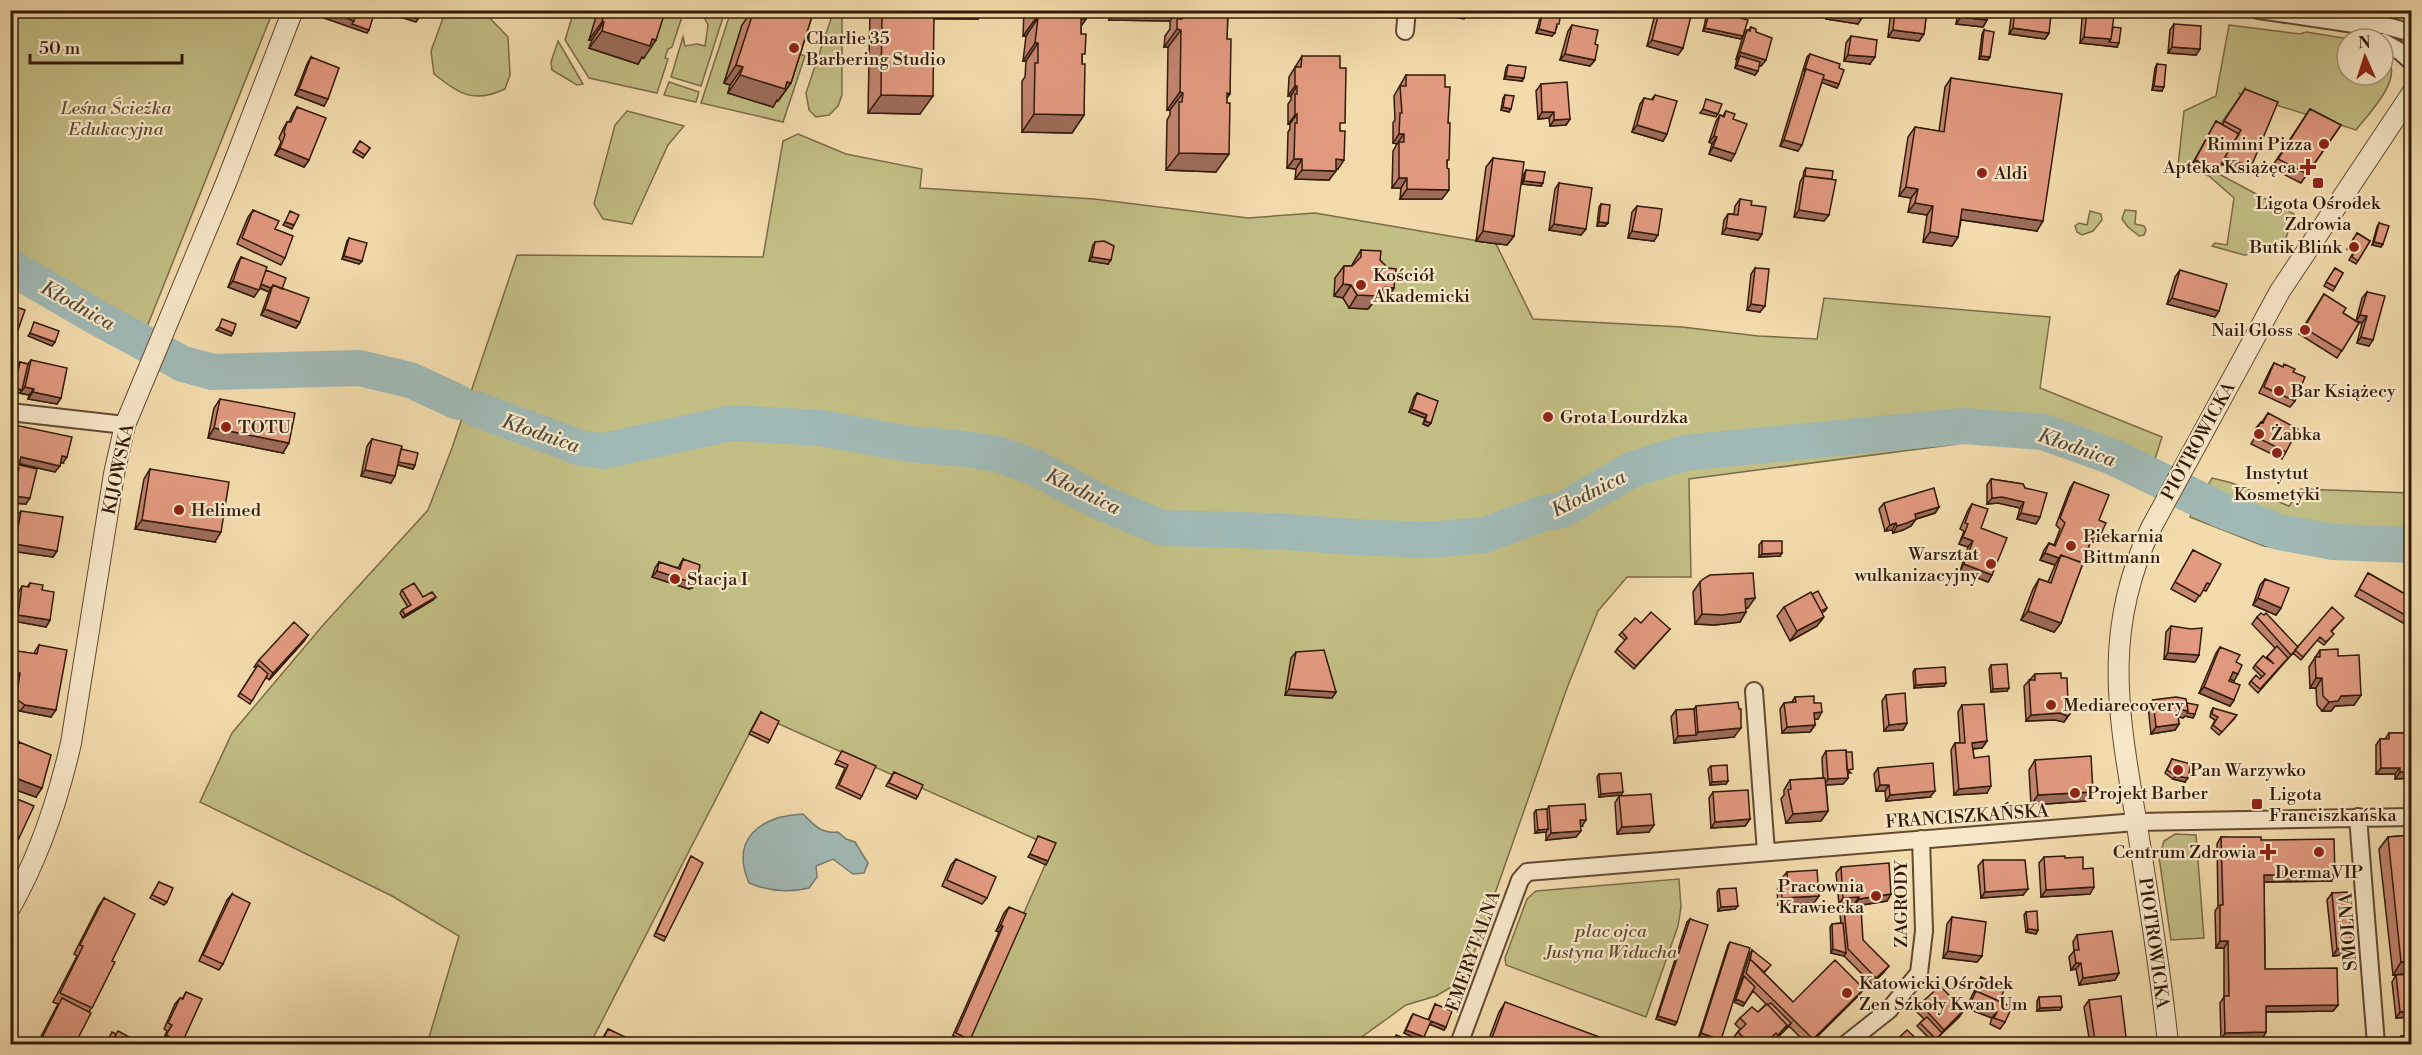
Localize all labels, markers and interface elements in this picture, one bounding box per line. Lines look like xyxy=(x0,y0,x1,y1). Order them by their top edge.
scale bar xyxy=(30,27,182,65)
place label: Charlie 35 Barbering Studio xyxy=(805,27,946,71)
north arrow xyxy=(2335,27,2395,87)
text: N xyxy=(2357,33,2371,53)
text: 50 m xyxy=(39,37,81,60)
marker: Charlie 35 Barbering Studio xyxy=(787,41,801,55)
park label: Leśna Ścieżka Edukacyjna xyxy=(60,97,172,141)
place label: Rimini Pizza xyxy=(2207,133,2313,156)
marker: Rimini Pizza xyxy=(2317,137,2331,151)
place label: Apteka Książęca xyxy=(2162,156,2297,179)
marker: Apteka Książęca xyxy=(2301,160,2315,174)
place label: Aldi xyxy=(1993,162,2028,185)
marker: Aldi xyxy=(1975,166,1989,180)
marker: Ligota Ośrodek Zdrowia xyxy=(2311,176,2325,190)
place label: Ligota Ośrodek Zdrowia xyxy=(2256,192,2382,236)
place label: Butik Blink xyxy=(2249,236,2344,259)
marker: Butik Blink xyxy=(2347,240,2361,254)
place label: Kościół Akademicki xyxy=(1372,264,1470,308)
water label: Kłodnica xyxy=(36,276,119,337)
marker: Kościół Akademicki xyxy=(1354,278,1368,292)
place label: Nail Gloss xyxy=(2211,319,2293,342)
marker: Nail Gloss xyxy=(2298,323,2312,337)
street label: PIOTROWICKA xyxy=(2156,377,2241,504)
place label: Bar Książecy xyxy=(2290,380,2396,403)
marker: Bar Książecy xyxy=(2272,384,2286,398)
place label: Grota Lourdzka xyxy=(1560,406,1689,429)
water label: Kłodnica xyxy=(498,409,584,460)
marker: Grota Lourdzka xyxy=(1541,410,1555,424)
place label: TOTU xyxy=(238,416,291,439)
marker: TOTU xyxy=(219,420,233,434)
street label: KIJOWSKA xyxy=(98,421,139,517)
water label: Kłodnica xyxy=(2034,423,2120,474)
place label: Żabka xyxy=(2271,423,2322,446)
marker: Żabka xyxy=(2252,427,2266,441)
marker: Instytut Kosmetyki xyxy=(2270,446,2284,460)
place label: Instytut Kosmetyki xyxy=(2234,462,2320,506)
water label: Kłodnica xyxy=(1041,463,1125,522)
water label: Kłodnica xyxy=(1547,464,1631,524)
place label: Helimed xyxy=(191,499,262,522)
marker: Helimed xyxy=(172,503,186,517)
place label: Piekarnia Bittmann xyxy=(2082,525,2164,569)
marker: Piekarnia Bittmann xyxy=(2064,539,2078,553)
place label: Warsztat wulkanizacyjny xyxy=(1853,543,1980,587)
marker: Warsztat wulkanizacyjny xyxy=(1984,557,1998,571)
place label: Stacja I xyxy=(687,568,748,591)
marker: Stacja I xyxy=(668,572,682,586)
place label: Mediarecovery xyxy=(2063,694,2184,717)
marker: Mediarecovery xyxy=(2044,698,2058,712)
place label: Pan Warzywko xyxy=(2190,759,2306,782)
marker: Pan Warzywko xyxy=(2171,763,2185,777)
place label: Projekt Barber xyxy=(2087,782,2208,805)
place label: Ligota Franciszkańska xyxy=(2269,783,2397,827)
marker: Projekt Barber xyxy=(2068,786,2082,800)
marker: Ligota Franciszkańska xyxy=(2250,797,2264,811)
street label: FRANCISZKAŃSKA xyxy=(1884,799,2050,834)
place label: Centrum Zdrowia xyxy=(2113,841,2257,864)
marker: Centrum Zdrowia xyxy=(2261,845,2275,859)
marker: DermaVIP xyxy=(2312,845,2326,859)
street label: ZAGRODY xyxy=(1890,859,1913,948)
place label: DermaVIP xyxy=(2275,861,2363,884)
place label: Pracownia Krawiecka xyxy=(1778,875,1865,919)
street label: PIOTROWICKA xyxy=(2133,876,2174,1011)
street label: EMERYTALNA xyxy=(1441,887,1506,1015)
marker: Pracownia Krawiecka xyxy=(1869,889,1883,903)
street label: SMOLNA xyxy=(2334,892,2363,972)
park label: plac ojca Justyna Widucha xyxy=(1543,920,1678,964)
place label: Katowicki Ośrodek Zen Szkoły Kwan Um xyxy=(1859,972,2028,1016)
marker: Katowicki Ośrodek Zen Szkoły Kwan Um xyxy=(1840,986,1854,1000)

